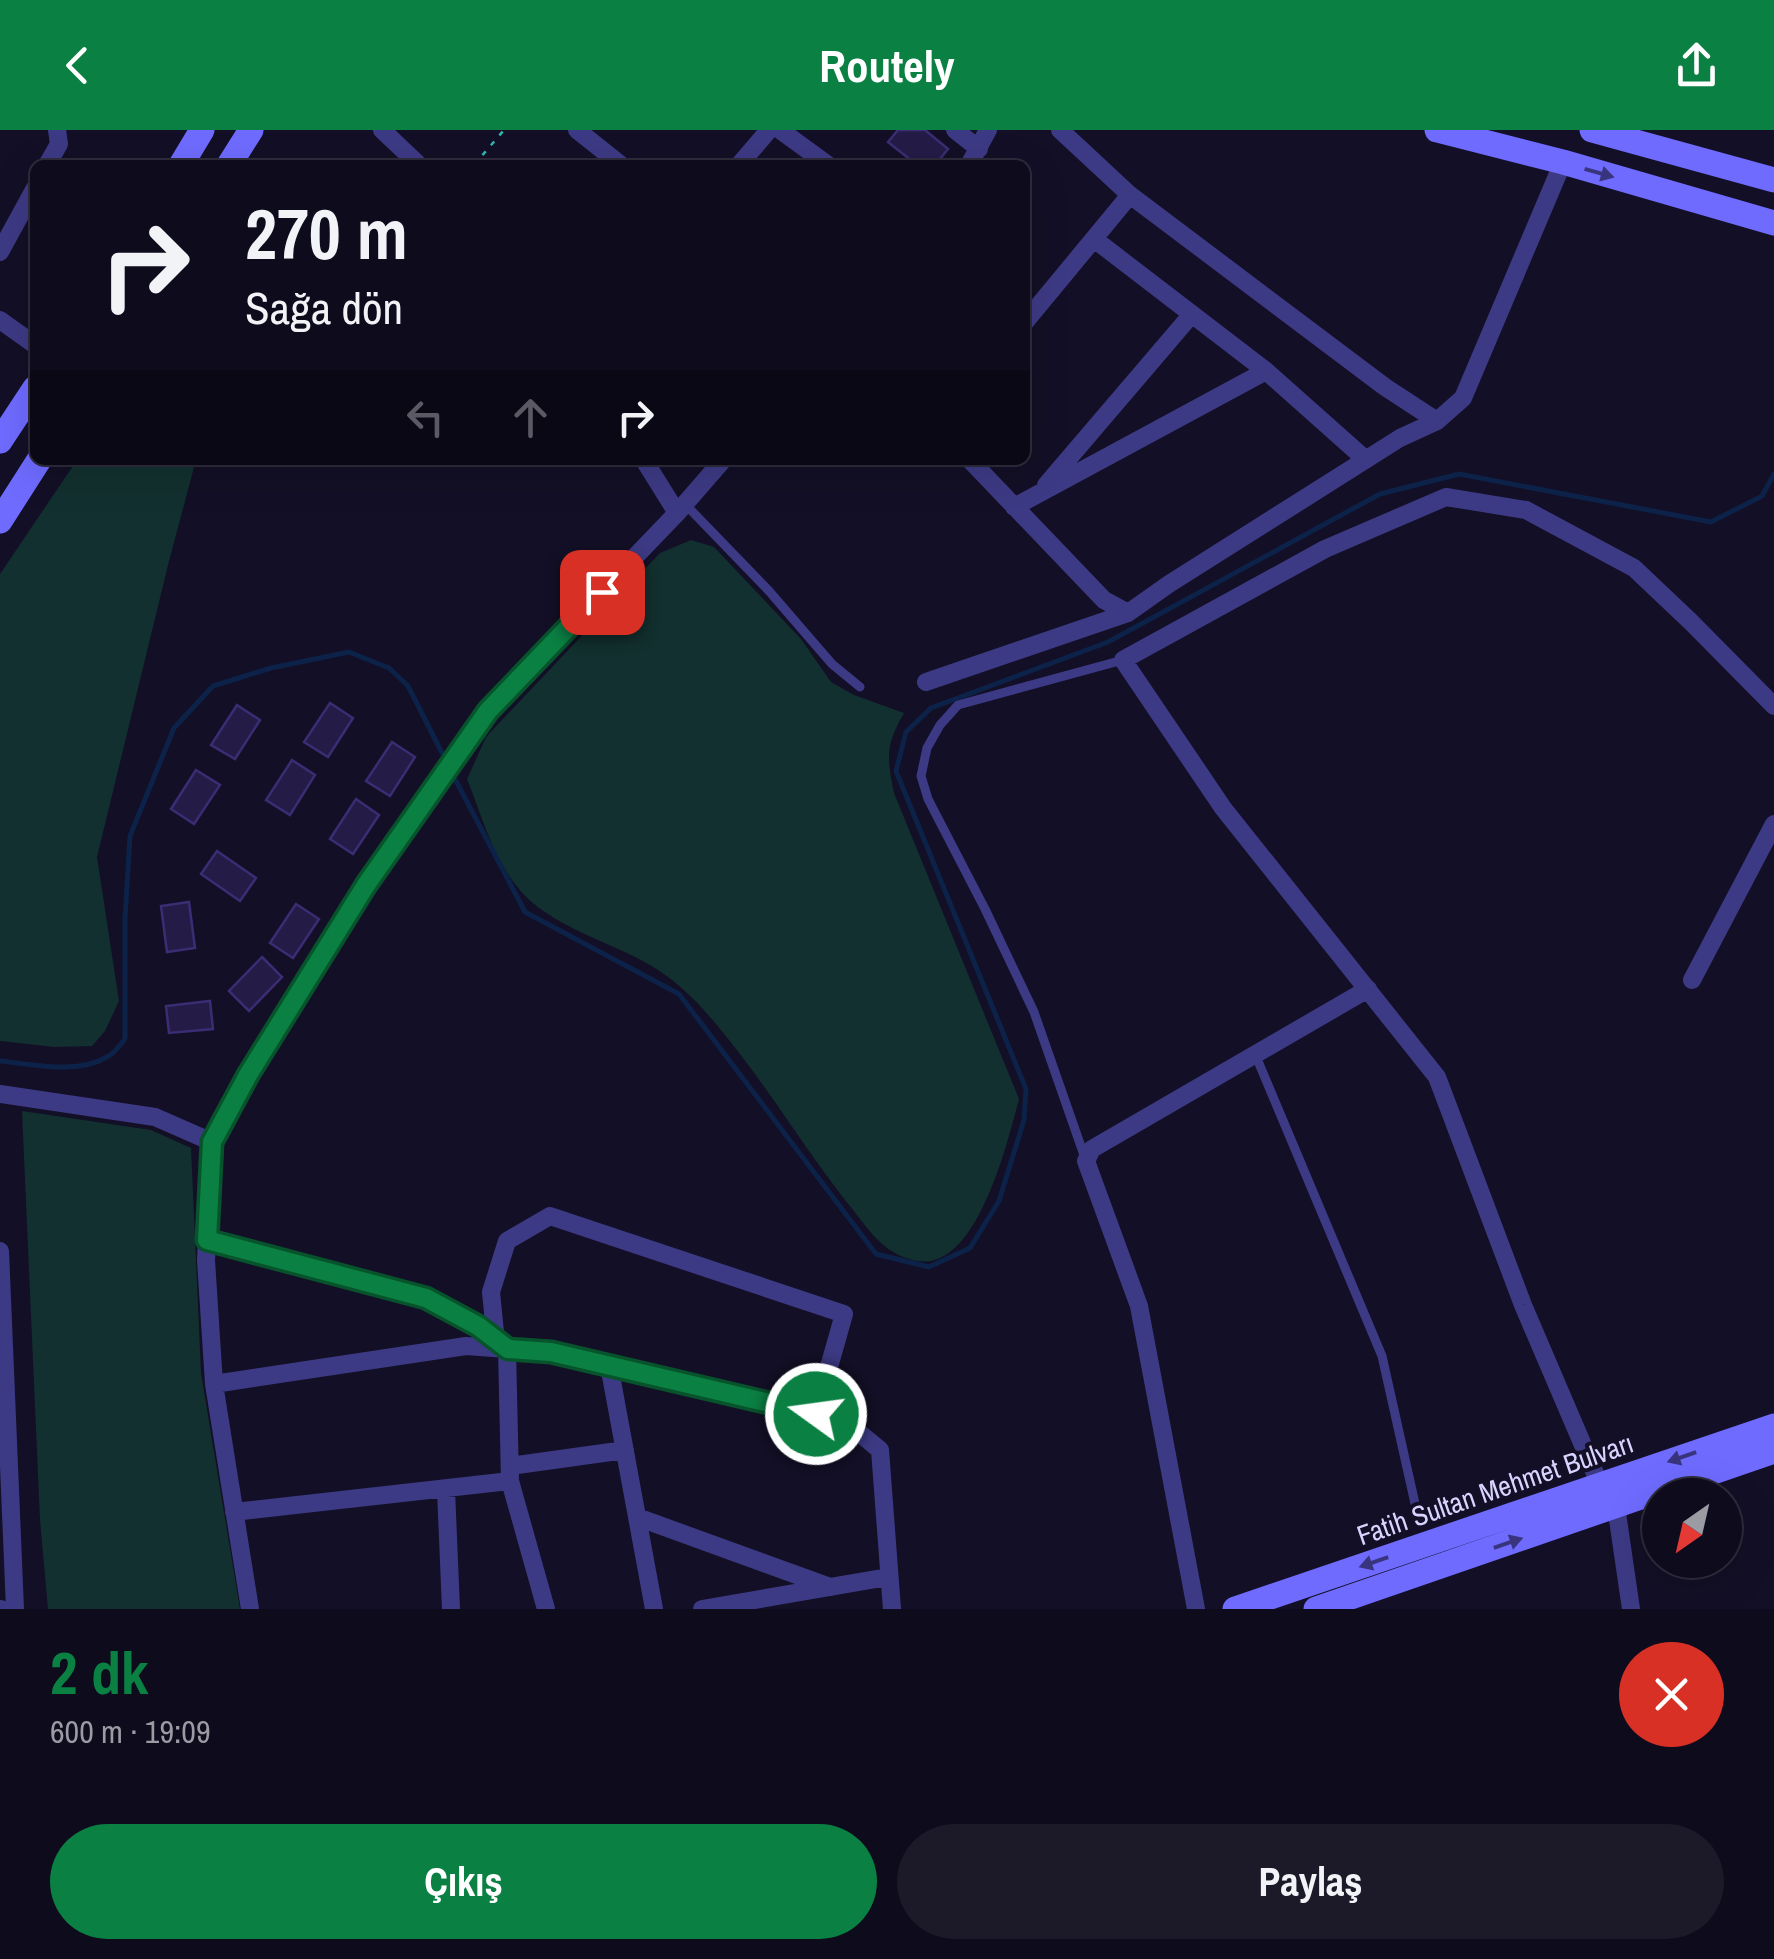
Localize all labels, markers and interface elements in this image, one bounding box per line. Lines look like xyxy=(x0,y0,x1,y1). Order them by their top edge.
text: Routely xyxy=(819,35,955,96)
icon: back xyxy=(50,38,105,93)
icon: share xyxy=(1669,38,1724,93)
one-way arrow xyxy=(1584,165,1615,181)
text: 270 m xyxy=(245,187,408,281)
icon: right xyxy=(80,200,210,330)
text: Sağa dön xyxy=(245,277,403,338)
icon: left xyxy=(398,390,453,445)
icon: ahead xyxy=(503,390,558,445)
icon: right xyxy=(608,390,663,445)
pin xyxy=(560,550,645,635)
icon: arrive xyxy=(575,565,630,620)
position arrow xyxy=(764,1362,868,1466)
street label: Fatih Sultan Mehmet Bulvarı xyxy=(1352,1424,1638,1554)
one-way arrow xyxy=(1666,1451,1696,1466)
north arrow xyxy=(1642,1478,1742,1578)
map controls xyxy=(1642,1478,1742,1578)
one-way arrow xyxy=(1493,1535,1523,1550)
one-way arrow xyxy=(1358,1555,1388,1570)
text: 2 dk xyxy=(50,1632,148,1713)
button: close xyxy=(1619,1642,1724,1747)
text: 600 m · 19:09 xyxy=(50,1710,210,1753)
button: Çıkış xyxy=(50,1824,877,1939)
button: Paylaş xyxy=(897,1824,1724,1939)

